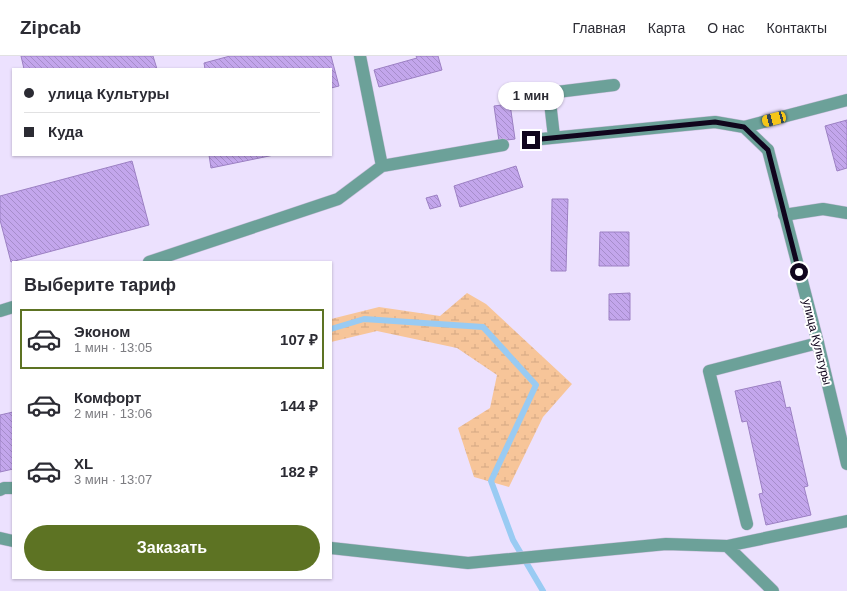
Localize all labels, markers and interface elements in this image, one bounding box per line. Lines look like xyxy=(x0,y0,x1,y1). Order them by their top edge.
text: Zipcab xyxy=(20,17,81,38)
text: Главная xyxy=(572,20,626,36)
text: Карта xyxy=(648,20,685,36)
text: О нас xyxy=(707,20,745,36)
text: Контакты xyxy=(767,20,827,36)
callout: 1 мин xyxy=(498,82,564,110)
text: улица Культуры xyxy=(48,85,169,102)
text: 1 мин xyxy=(513,88,549,103)
car xyxy=(761,110,787,128)
text: Куда xyxy=(48,123,83,140)
route end xyxy=(522,131,540,149)
route start xyxy=(790,263,808,281)
text: Выберите тариф xyxy=(24,275,176,295)
street label: улица Культуры xyxy=(800,298,834,386)
icon: car xyxy=(26,321,62,357)
text: Эконом xyxy=(74,323,130,340)
text: 107 ₽ xyxy=(280,331,318,348)
text: 1 мин · 13:05 xyxy=(74,340,152,355)
icon: car xyxy=(26,387,62,423)
text: Комфорт xyxy=(74,389,141,406)
text: 144 ₽ xyxy=(280,397,318,414)
text: 2 мин · 13:06 xyxy=(74,406,152,421)
icon: car xyxy=(26,453,62,489)
text: XL xyxy=(74,455,93,472)
text: 182 ₽ xyxy=(280,463,318,480)
text: 3 мин · 13:07 xyxy=(74,472,152,487)
button: Заказать xyxy=(24,525,320,571)

